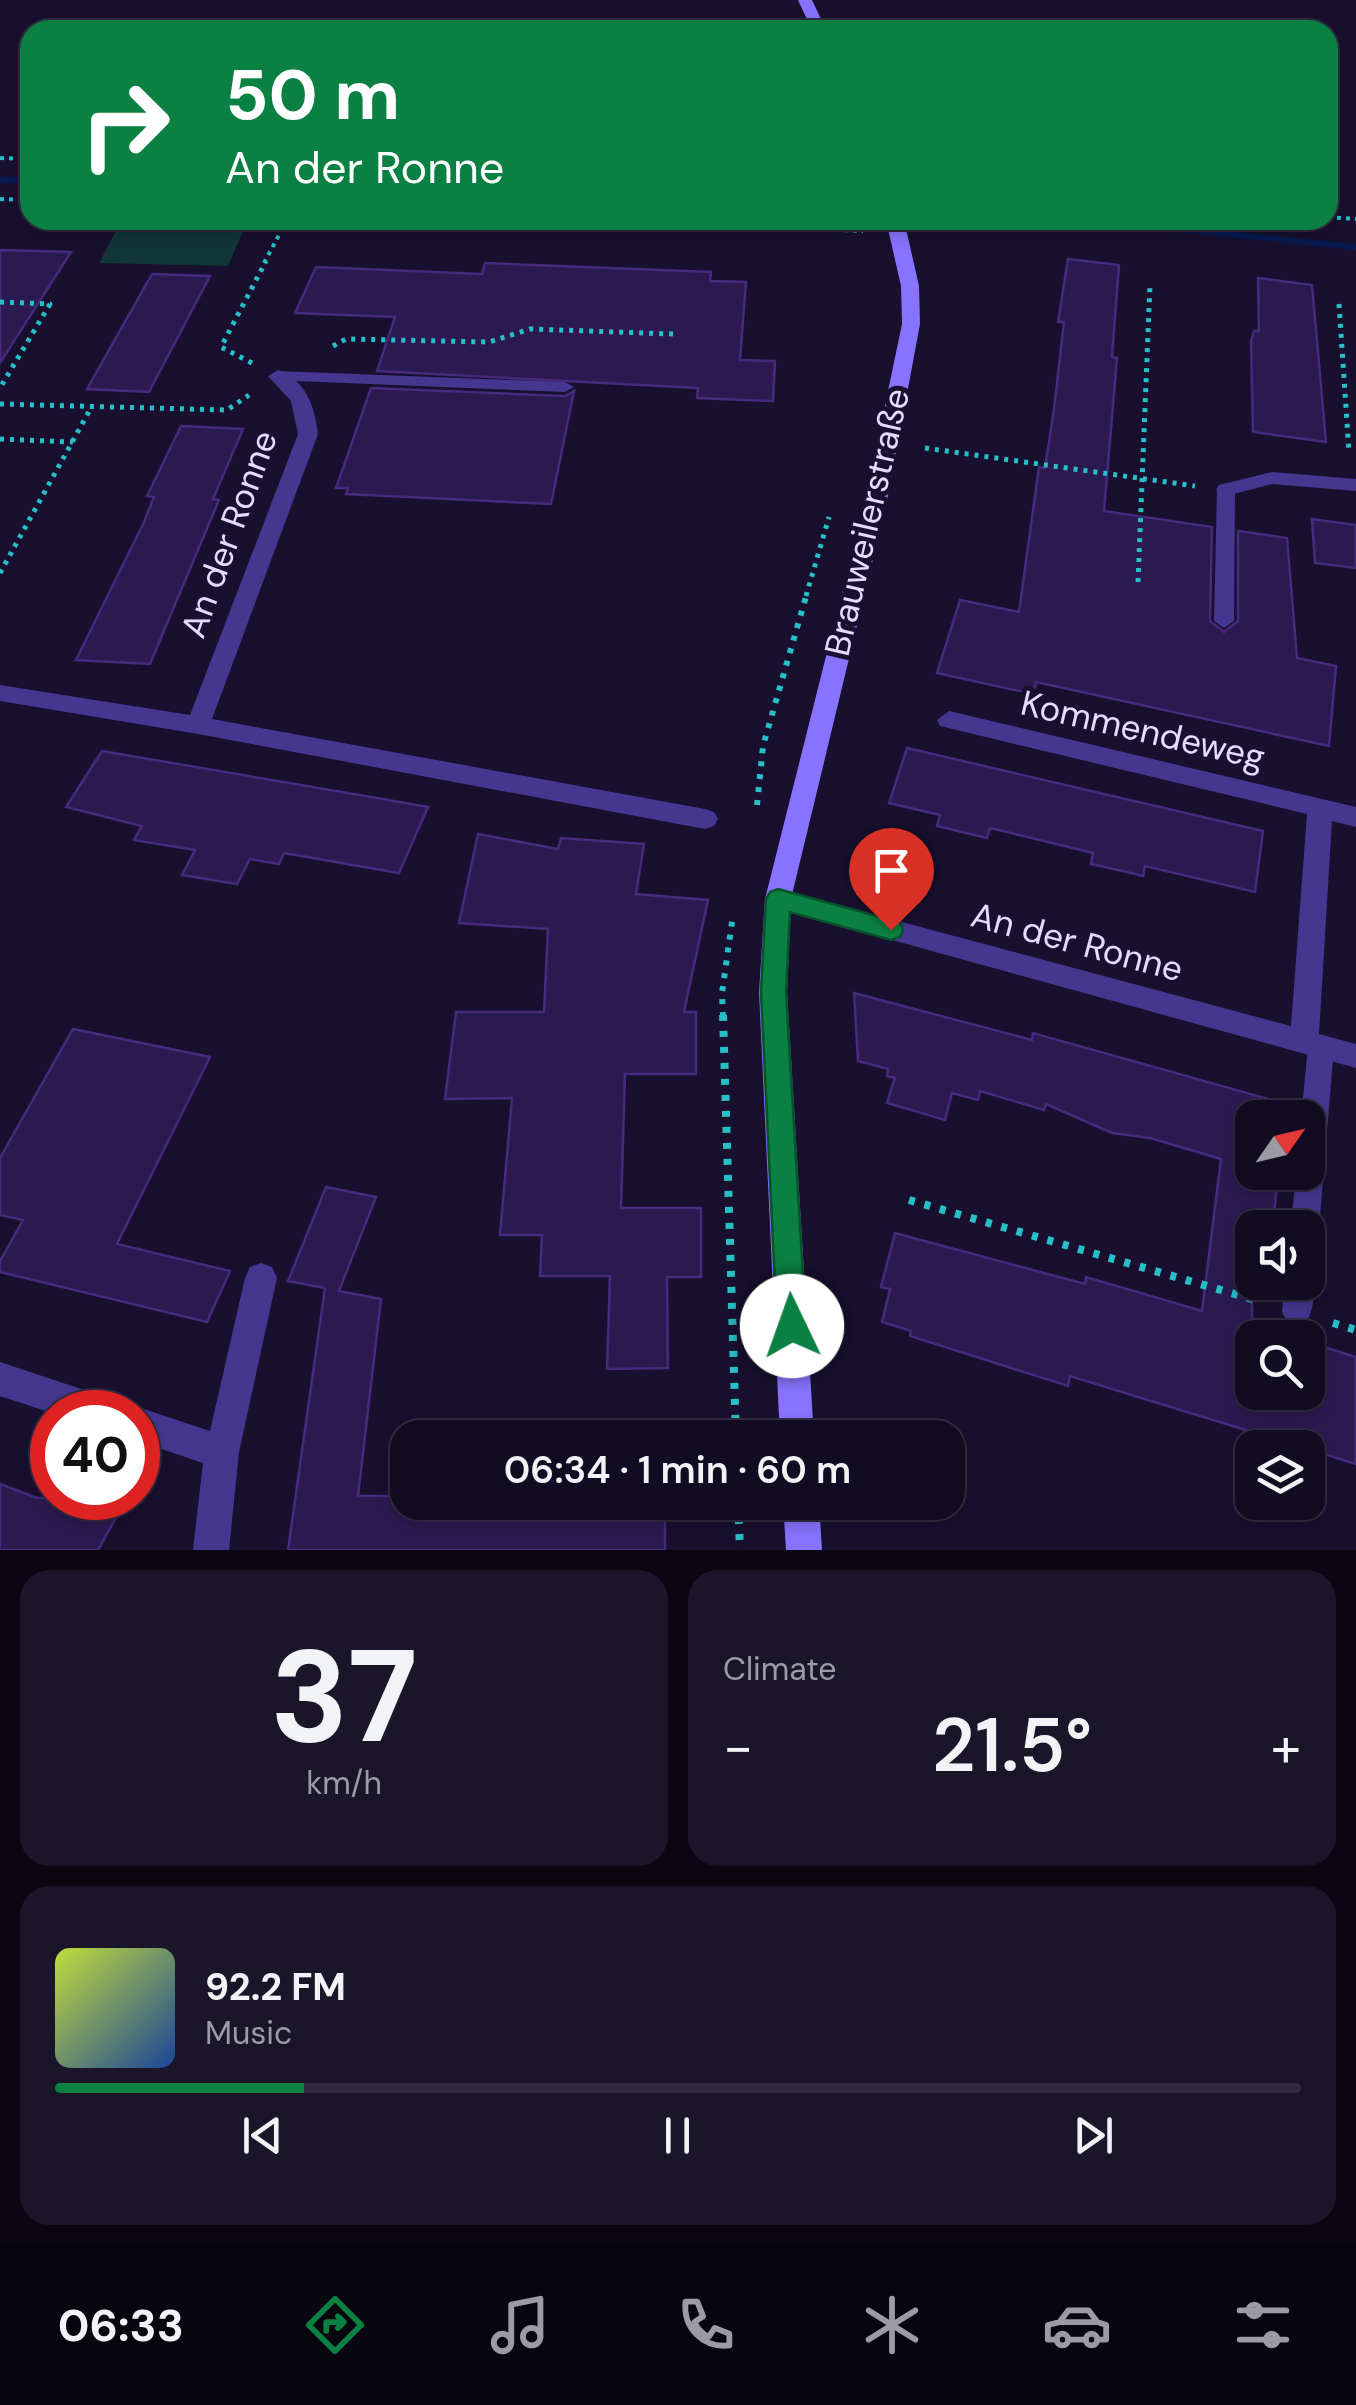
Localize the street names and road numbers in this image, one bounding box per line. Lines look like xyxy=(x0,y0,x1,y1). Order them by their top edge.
street label: Brauweilerstraße xyxy=(814,384,920,660)
street label: An der Ronne xyxy=(170,424,288,644)
street label: Kommendeweg xyxy=(1017,680,1269,780)
street label: An der Ronne xyxy=(966,892,1188,992)

